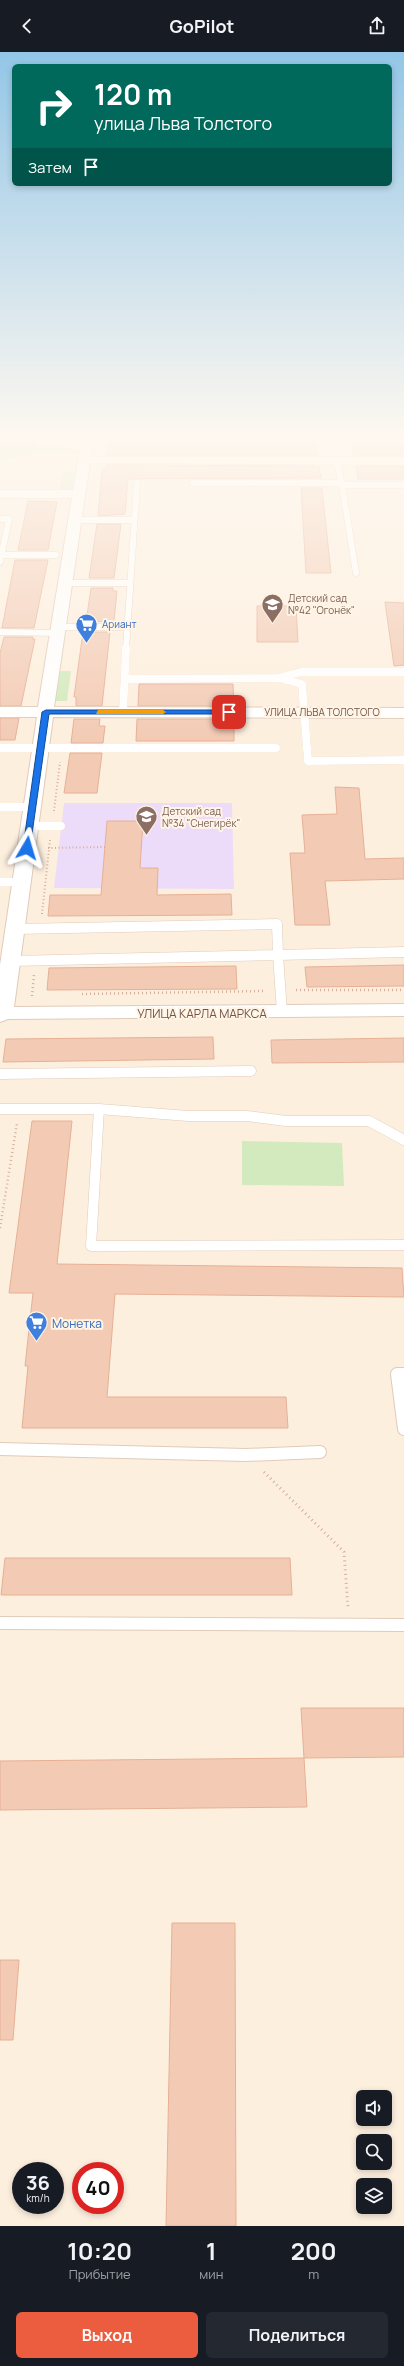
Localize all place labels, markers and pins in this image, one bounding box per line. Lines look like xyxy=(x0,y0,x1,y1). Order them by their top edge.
school or university icon: Детский сад №42 "Огонёк" xyxy=(259,591,285,624)
place label: Детский сад №42 "Огонёк" xyxy=(288,591,355,617)
supermarket icon: Ариант xyxy=(73,611,99,644)
place label: Ариант xyxy=(102,617,136,631)
pin xyxy=(212,695,246,729)
school or university icon: Детский сад №34 "Снегирёк" xyxy=(133,804,159,837)
place label: Детский сад №34 "Снегирёк" xyxy=(162,804,240,830)
supermarket icon: Монетка xyxy=(24,1310,50,1343)
place label: Монетка xyxy=(52,1315,102,1332)

